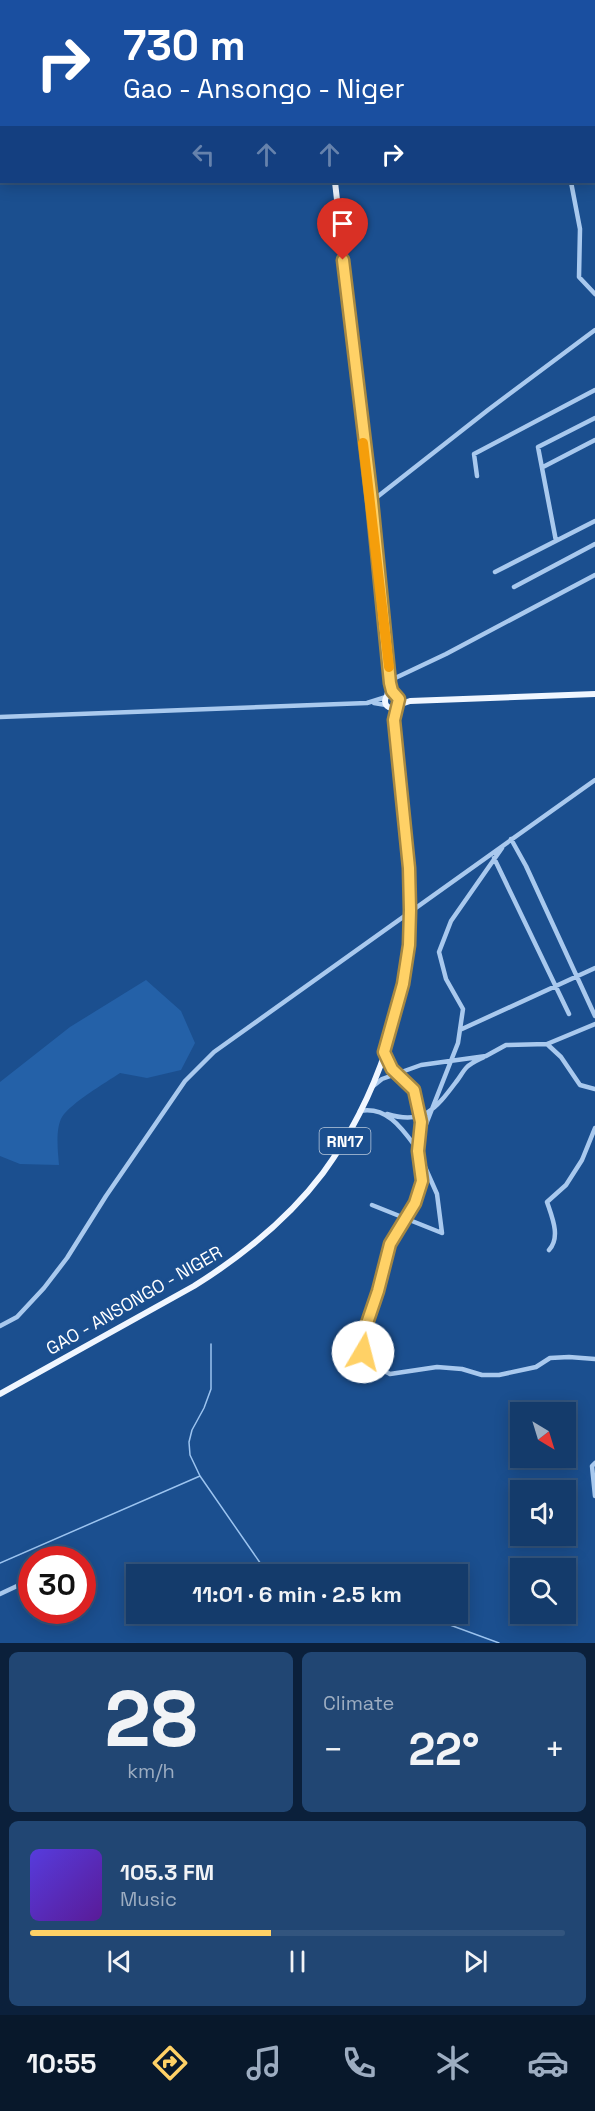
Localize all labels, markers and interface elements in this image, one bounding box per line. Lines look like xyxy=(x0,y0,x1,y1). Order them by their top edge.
text: 730 m xyxy=(123,19,246,72)
icon: right xyxy=(24,24,102,102)
text: Gao - Ansongo - Niger xyxy=(123,71,405,106)
icon: left xyxy=(187,138,220,171)
icon: ahead xyxy=(250,138,283,171)
icon: ahead xyxy=(313,138,346,171)
icon: right xyxy=(376,138,409,171)
pin xyxy=(317,198,368,260)
icon: arrive xyxy=(326,207,359,240)
road number: RN17 xyxy=(320,1128,370,1154)
street label: GAO - ANSONGO - NIGER xyxy=(42,1240,226,1360)
position arrow xyxy=(331,1320,395,1384)
north arrow xyxy=(510,1402,576,1468)
map controls xyxy=(510,1402,576,1624)
button: sound xyxy=(510,1480,576,1546)
speed limit sign: 30 xyxy=(18,1546,96,1624)
button: search xyxy=(510,1558,576,1624)
text: 11:01 · 6 min · 2.5 km xyxy=(192,1580,402,1608)
text: 28 xyxy=(104,1669,198,1769)
text: Climate xyxy=(323,1690,394,1716)
text: 22° xyxy=(408,1721,480,1778)
text: − xyxy=(323,1729,343,1771)
text: + xyxy=(545,1729,565,1771)
text: km/h xyxy=(127,1758,175,1784)
text: 105.3 FM xyxy=(120,1858,214,1886)
text: Music xyxy=(120,1886,177,1912)
icon: previous xyxy=(103,1945,136,1978)
icon: pause xyxy=(281,1945,314,1978)
icon: next xyxy=(459,1945,492,1978)
icon: directions xyxy=(149,2042,191,2084)
icon: music xyxy=(243,2042,285,2084)
icon: phone xyxy=(338,2042,380,2084)
icon: climate xyxy=(432,2042,474,2084)
icon: car xyxy=(527,2042,569,2084)
text: 10:55 xyxy=(26,2046,96,2081)

